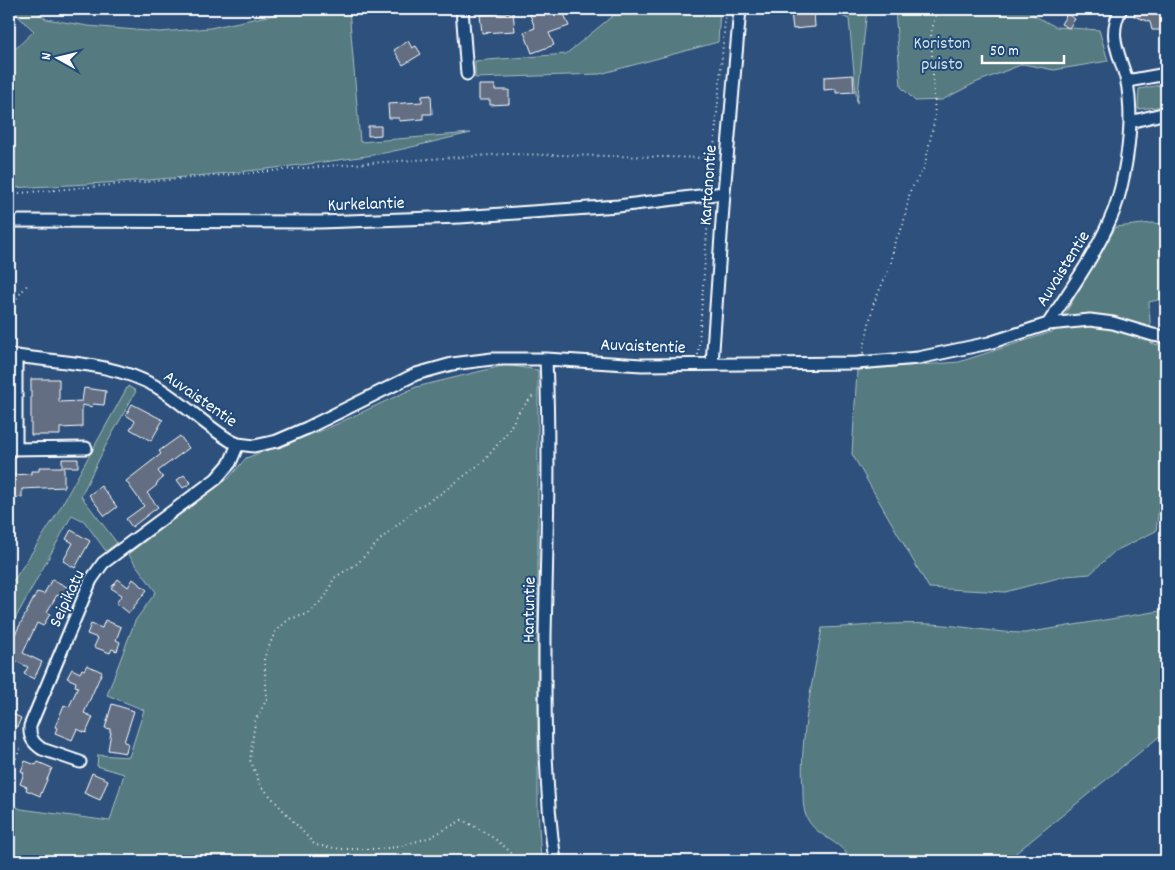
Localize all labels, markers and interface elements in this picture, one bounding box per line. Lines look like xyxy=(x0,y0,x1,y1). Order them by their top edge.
north arrow xyxy=(32,32,82,82)
park label: Koriston puisto xyxy=(914,32,970,78)
scale bar xyxy=(982,32,1065,64)
text: 50 m xyxy=(990,41,1019,63)
text: N xyxy=(37,52,58,61)
street label: Kartanontie xyxy=(694,144,725,226)
street label: Kurkelantie xyxy=(327,192,405,219)
street label: Auvaistentie xyxy=(1031,227,1097,312)
street label: Auvaistentie xyxy=(600,334,686,361)
street label: Auvaistentie xyxy=(158,365,242,435)
street label: Seipikatu xyxy=(44,566,92,632)
street label: Hantuntie xyxy=(517,576,544,644)

